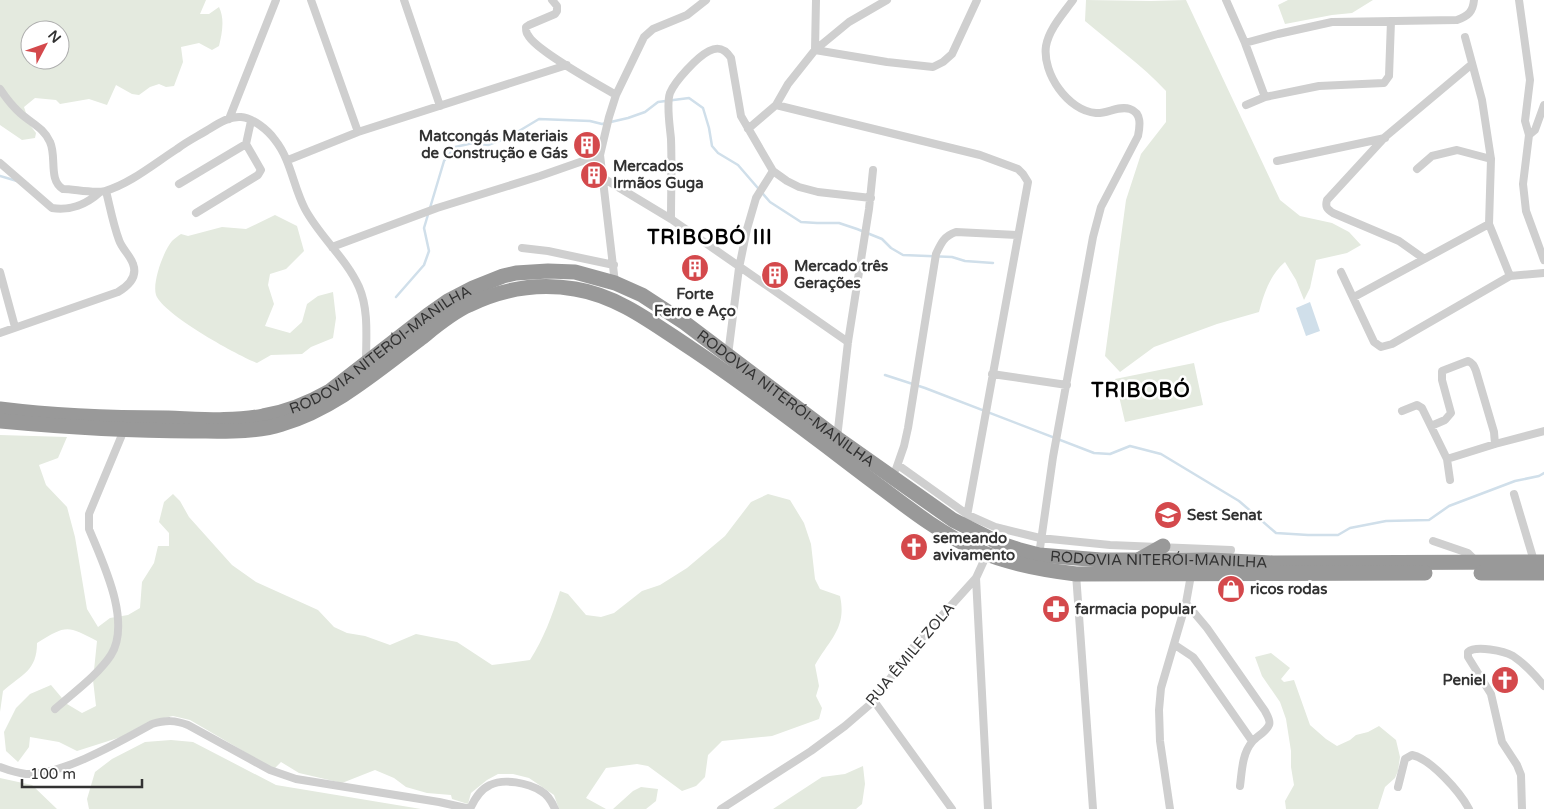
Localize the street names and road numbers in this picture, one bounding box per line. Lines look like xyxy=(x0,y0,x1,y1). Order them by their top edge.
street label: RODOVIA NITERÓI-MANILHA xyxy=(287,282,474,418)
street label: RODOVIA NITERÓI-MANILHA xyxy=(693,326,878,471)
street label: RODOVIA NITERÓI-MANILHA xyxy=(1050,547,1268,572)
street label: RUA ÊMILE ZOLA xyxy=(862,599,958,709)

